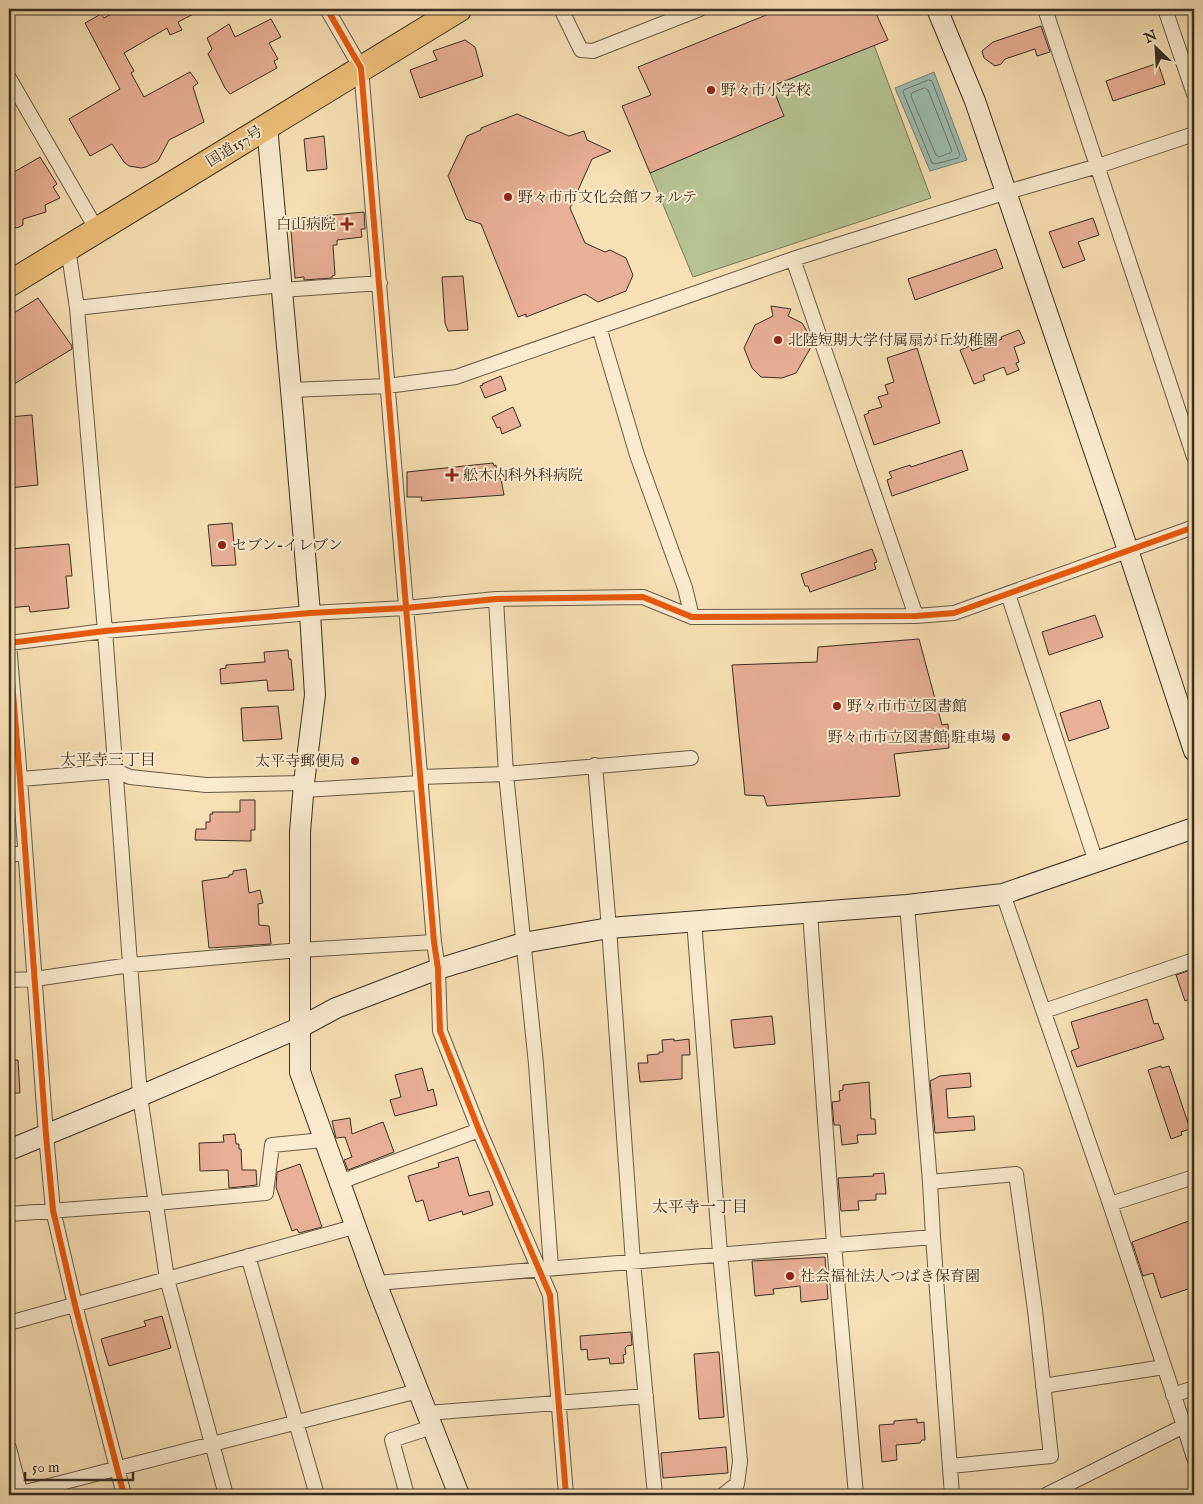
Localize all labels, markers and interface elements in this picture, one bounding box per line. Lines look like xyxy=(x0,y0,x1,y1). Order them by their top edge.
north arrow xyxy=(1130,22,1180,72)
text: N xyxy=(1141,26,1160,48)
place label: 野々市小学校 xyxy=(721,81,811,100)
marker: 野々市小学校 xyxy=(705,84,717,96)
street label: 国道157号 xyxy=(202,122,266,171)
place label: 野々市市文化会館フォルテ xyxy=(518,188,697,207)
marker: 野々市市文化会館フォルテ xyxy=(502,191,514,203)
place label: 白山病院 xyxy=(276,215,336,234)
marker: 白山病院 xyxy=(340,217,354,231)
place label: 北陸短期大学付属扇が丘幼稚園 xyxy=(788,331,998,350)
marker: 北陸短期大学付属扇が丘幼稚園 xyxy=(772,334,784,346)
place label: 舩木内科外科病院 xyxy=(463,466,583,485)
marker: 舩木内科外科病院 xyxy=(445,468,459,482)
place label: セブン-イレブン xyxy=(232,536,343,555)
marker: セブン-イレブン xyxy=(216,539,228,551)
place label: 野々市市立図書館 xyxy=(847,697,967,716)
marker: 野々市市立図書館 xyxy=(831,700,843,712)
place label: 野々市市立図書館 駐車場 xyxy=(828,728,996,747)
marker: 野々市市立図書館 駐車場 xyxy=(1000,731,1012,743)
district label: 太平寺三丁目 xyxy=(60,751,156,771)
place label: 太平寺郵便局 xyxy=(255,752,345,771)
marker: 太平寺郵便局 xyxy=(349,755,361,767)
district label: 太平寺一丁目 xyxy=(652,1198,748,1218)
place label: 社会福祉法人つばき保育園 xyxy=(800,1267,980,1286)
marker: 社会福祉法人つばき保育園 xyxy=(784,1270,796,1282)
scale bar xyxy=(25,1449,132,1481)
text: 50 m xyxy=(32,1458,60,1477)

